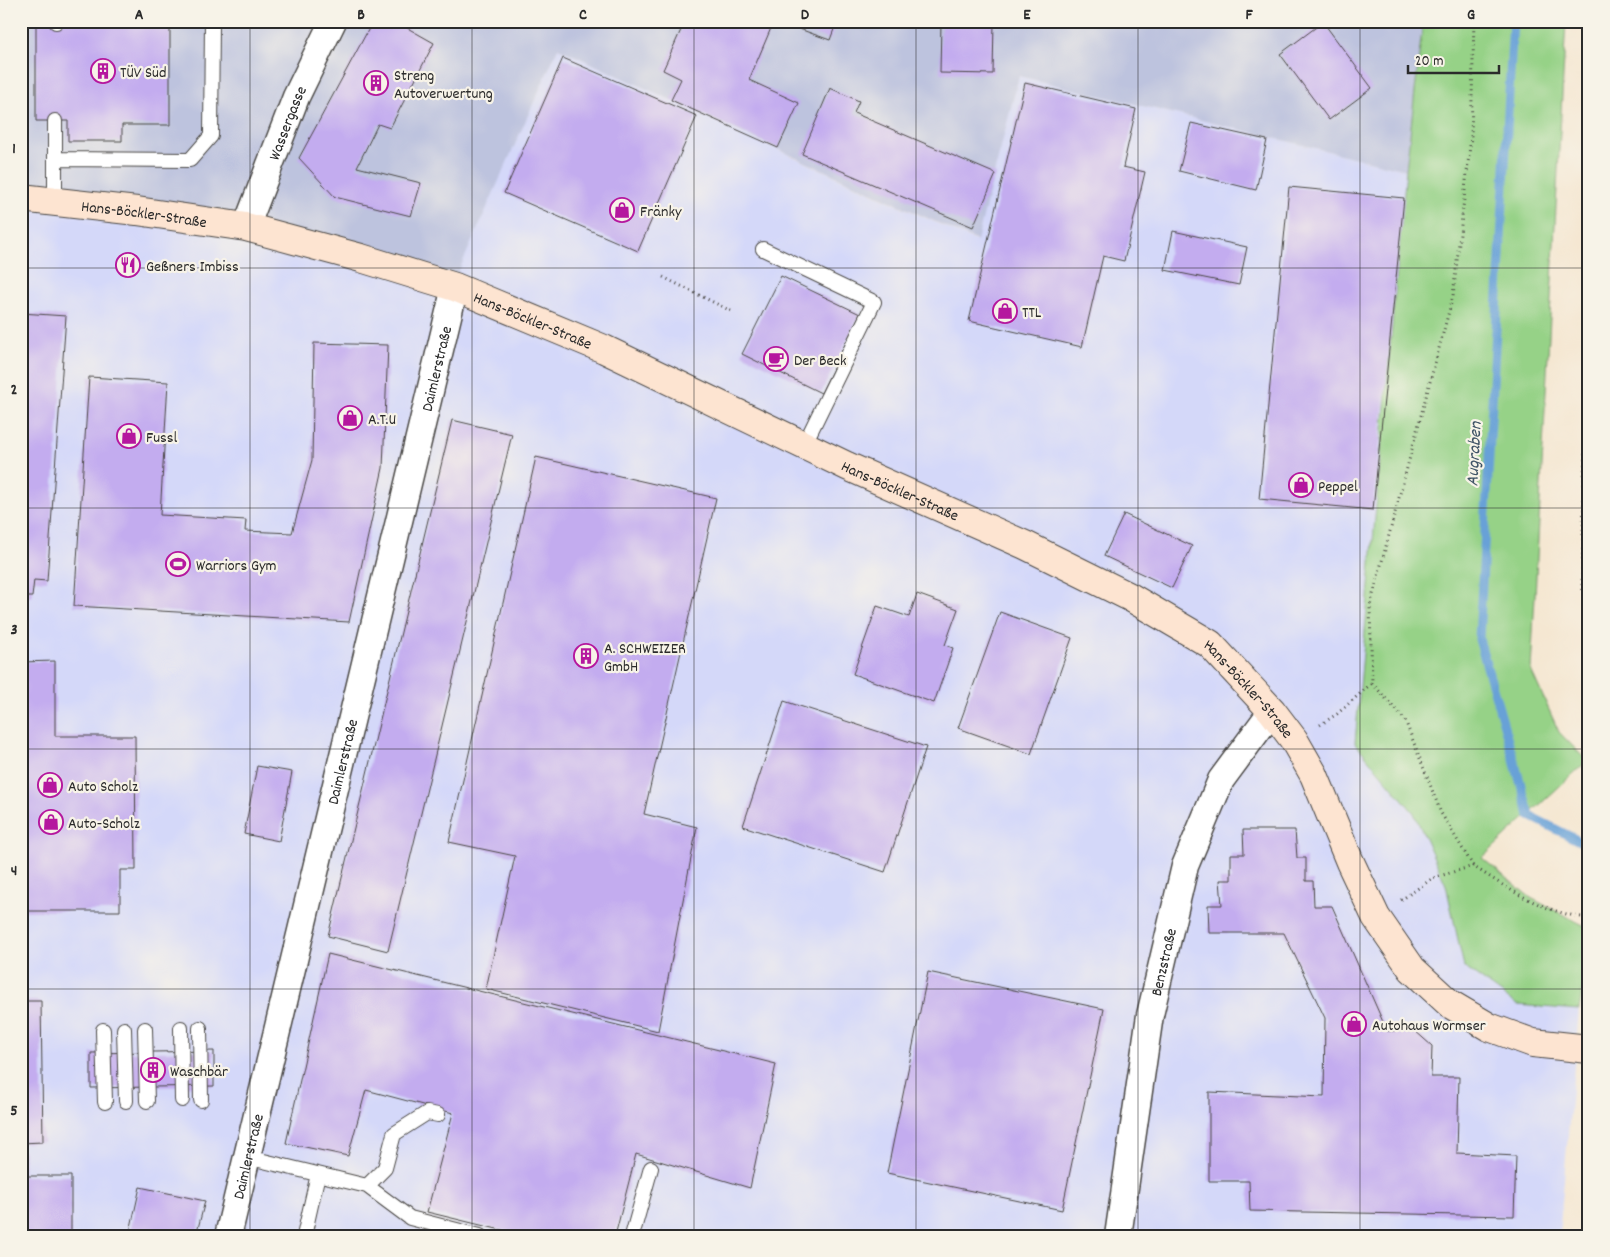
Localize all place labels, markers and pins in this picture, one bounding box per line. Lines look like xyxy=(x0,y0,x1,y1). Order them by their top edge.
building icon: TÜV Süd xyxy=(90,58,116,84)
place label: TÜV Süd xyxy=(120,62,166,85)
place label: Streng Autoverwertung xyxy=(394,65,493,106)
building icon: Streng Autoverwertung xyxy=(363,70,389,96)
shop icon: Fränky xyxy=(609,197,635,223)
place label: Fränky xyxy=(640,201,682,224)
restaurant icon: Geßners Imbiss xyxy=(115,252,141,278)
place label: Geßners Imbiss xyxy=(146,256,239,279)
shop icon: TTL xyxy=(992,298,1018,324)
place label: TTL xyxy=(1022,302,1042,325)
cafe icon: Der Beck xyxy=(763,346,789,372)
place label: Der Beck xyxy=(794,350,847,373)
shop icon: A.T.U xyxy=(337,405,363,431)
place label: A.T.U xyxy=(368,409,396,432)
shop icon: Fussl xyxy=(116,423,142,449)
place label: Fussl xyxy=(146,427,178,450)
shop icon: Peppel xyxy=(1288,472,1314,498)
place label: Peppel xyxy=(1318,476,1358,499)
sports icon: Warriors Gym xyxy=(165,551,191,577)
place label: Warriors Gym xyxy=(196,555,277,578)
place label: A. SCHWEIZER GmbH xyxy=(604,638,686,679)
building icon: A. SCHWEIZER GmbH xyxy=(573,643,599,669)
shop icon: Auto Scholz xyxy=(37,772,63,798)
place label: Auto Scholz xyxy=(68,776,138,799)
shop icon: Auto-Scholz xyxy=(38,809,64,835)
place label: Auto-Scholz xyxy=(68,813,140,836)
shop icon: Autohaus Wormser xyxy=(1341,1011,1367,1037)
place label: Autohaus Wormser xyxy=(1372,1015,1486,1038)
building icon: Waschbär xyxy=(140,1057,166,1083)
place label: Waschbär xyxy=(170,1061,228,1084)

